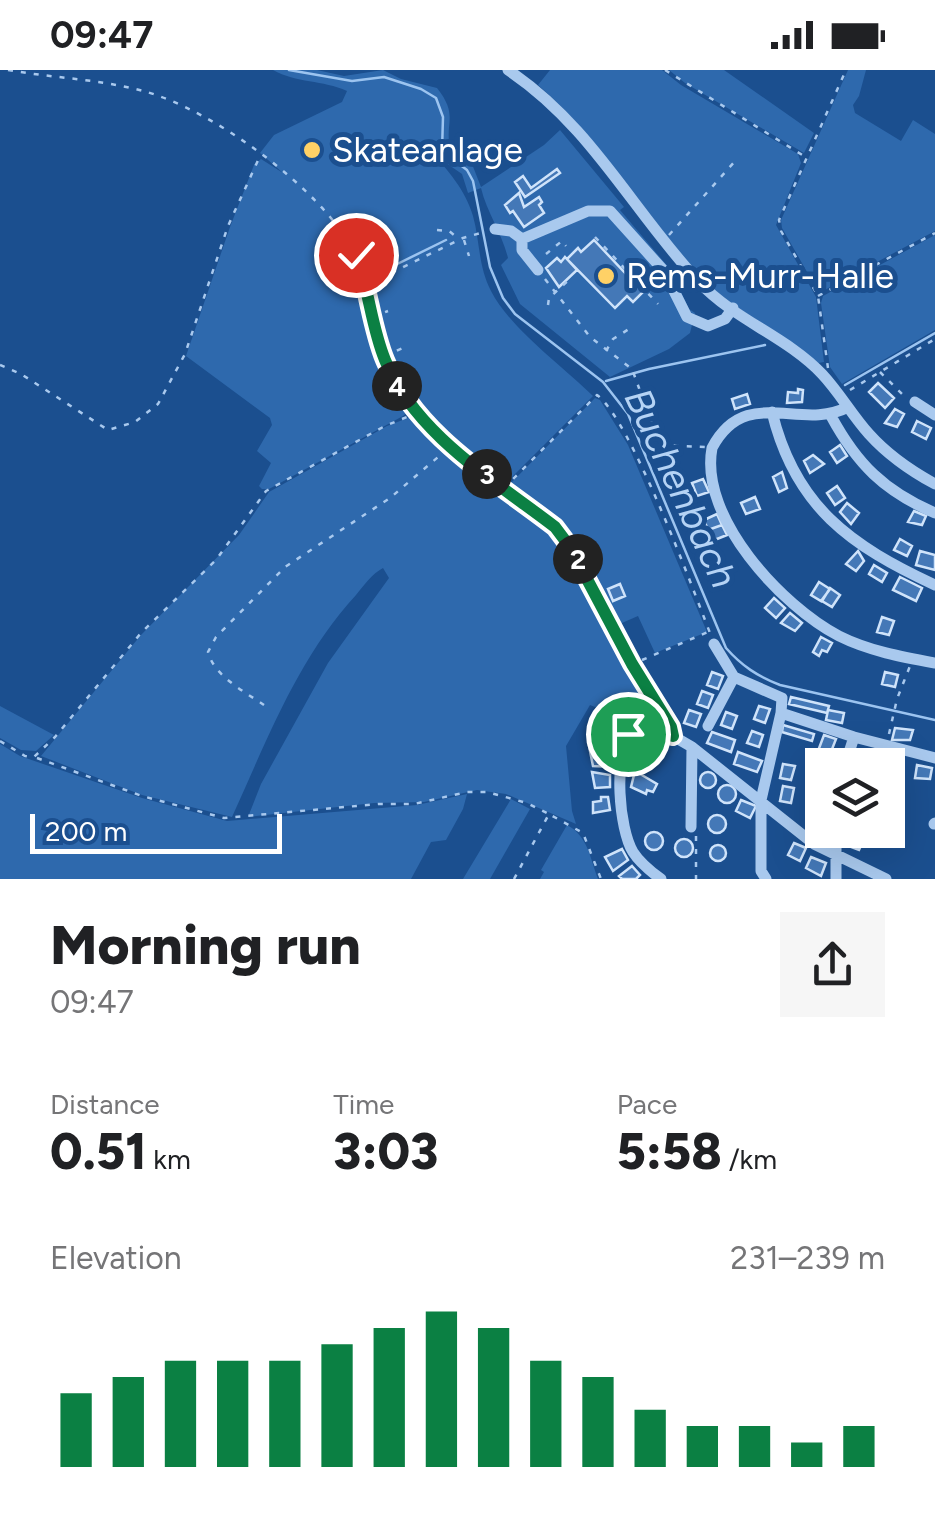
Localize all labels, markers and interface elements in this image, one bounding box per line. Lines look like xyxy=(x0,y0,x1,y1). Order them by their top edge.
text: 09:47 xyxy=(50,12,153,58)
place label: Skateanlage xyxy=(332,129,523,171)
marker: Skateanlage xyxy=(301,139,323,161)
pin xyxy=(314,213,399,298)
icon: check xyxy=(329,228,384,283)
place label: Rems-Murr-Halle xyxy=(626,255,894,297)
marker: Rems-Murr-Halle xyxy=(595,265,617,287)
pin: 4 xyxy=(372,361,422,411)
text: 4 xyxy=(388,369,406,403)
water label: Buchenbach xyxy=(615,381,747,595)
pin: 3 xyxy=(462,449,512,499)
text: 3 xyxy=(479,457,495,491)
pin: 2 xyxy=(553,534,603,584)
text: 2 xyxy=(570,542,586,576)
pin xyxy=(586,692,671,777)
icon: arrive xyxy=(601,707,656,762)
map controls xyxy=(805,748,905,848)
button: layers xyxy=(805,748,905,848)
scale bar xyxy=(30,809,282,854)
text: 200 m xyxy=(45,814,127,848)
text: Morning run xyxy=(50,912,361,978)
button: share xyxy=(780,912,885,1017)
text: 09:47 xyxy=(50,983,134,1021)
text: Distance xyxy=(50,1087,160,1121)
text: Time xyxy=(333,1087,394,1121)
text: Pace xyxy=(617,1087,677,1121)
text: 0.51 xyxy=(50,1121,146,1182)
text: 3:03 xyxy=(333,1121,438,1182)
text: 5:58 xyxy=(617,1121,722,1182)
text: km xyxy=(146,1142,191,1176)
text: /km xyxy=(722,1142,777,1176)
text: Elevation xyxy=(50,1239,182,1277)
text: 231–239 m xyxy=(730,1239,885,1277)

